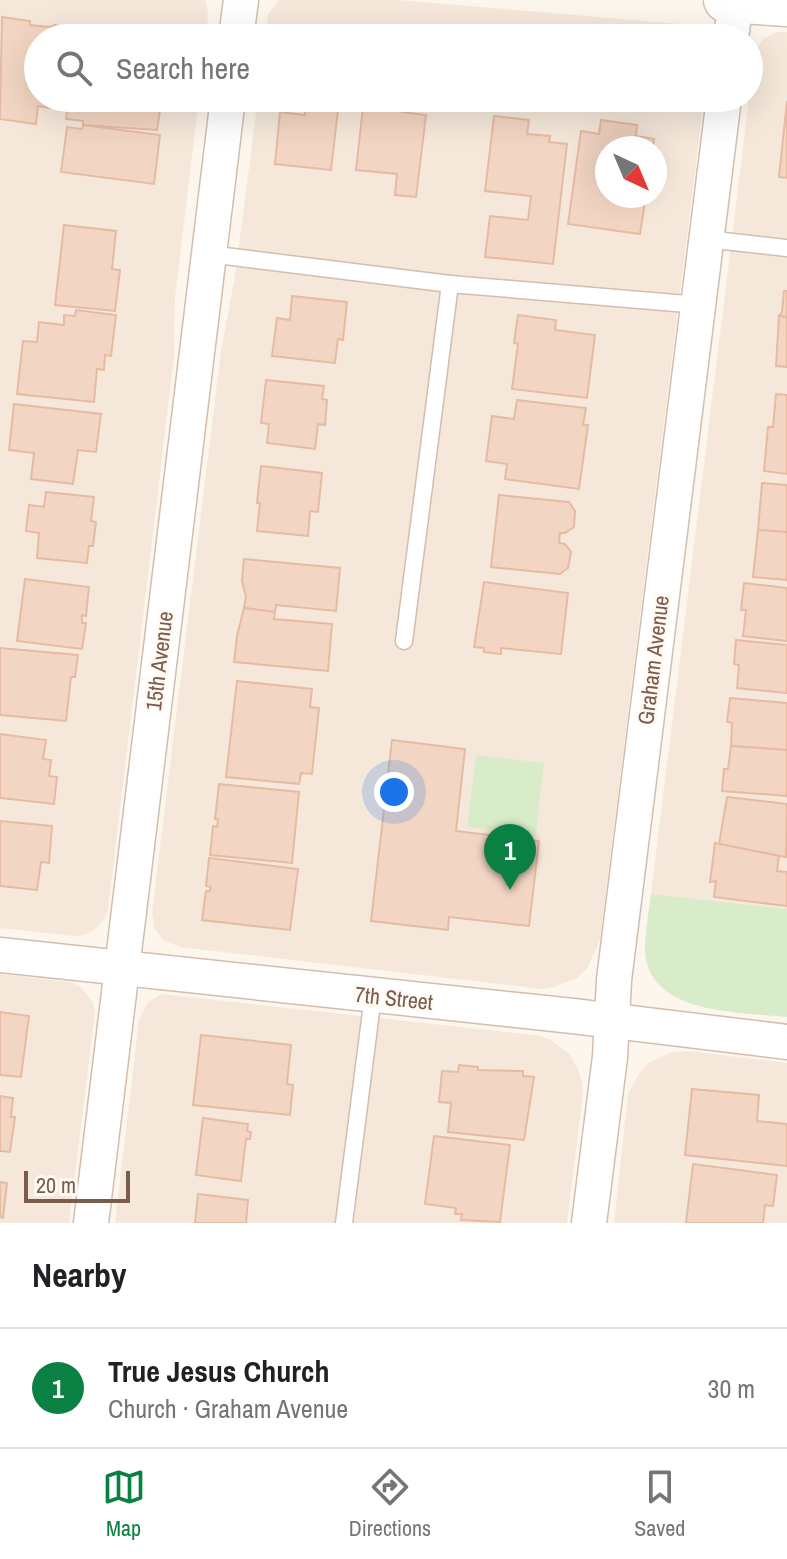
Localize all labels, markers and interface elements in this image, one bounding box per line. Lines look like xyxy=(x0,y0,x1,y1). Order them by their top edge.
search box xyxy=(24,24,763,112)
icon: search xyxy=(52,46,96,90)
text: Search here xyxy=(116,48,250,88)
north arrow xyxy=(595,136,667,208)
street label: Graham Avenue xyxy=(630,594,676,726)
street label: 15th Avenue xyxy=(138,610,180,712)
your location xyxy=(374,772,414,812)
pin: 1 xyxy=(484,824,536,890)
street label: 7th Street xyxy=(354,979,434,1017)
scale bar xyxy=(24,1167,130,1203)
text: 20 m xyxy=(36,1170,76,1200)
text: Nearby xyxy=(32,1252,127,1298)
text: True Jesus Church xyxy=(108,1351,330,1391)
text: 1 xyxy=(52,1371,64,1406)
text: 30 m xyxy=(708,1371,755,1406)
text: Church · Graham Avenue xyxy=(108,1391,348,1426)
tab: Map xyxy=(102,1465,146,1543)
tab: Directions xyxy=(349,1465,431,1543)
tab: Saved xyxy=(634,1465,685,1543)

